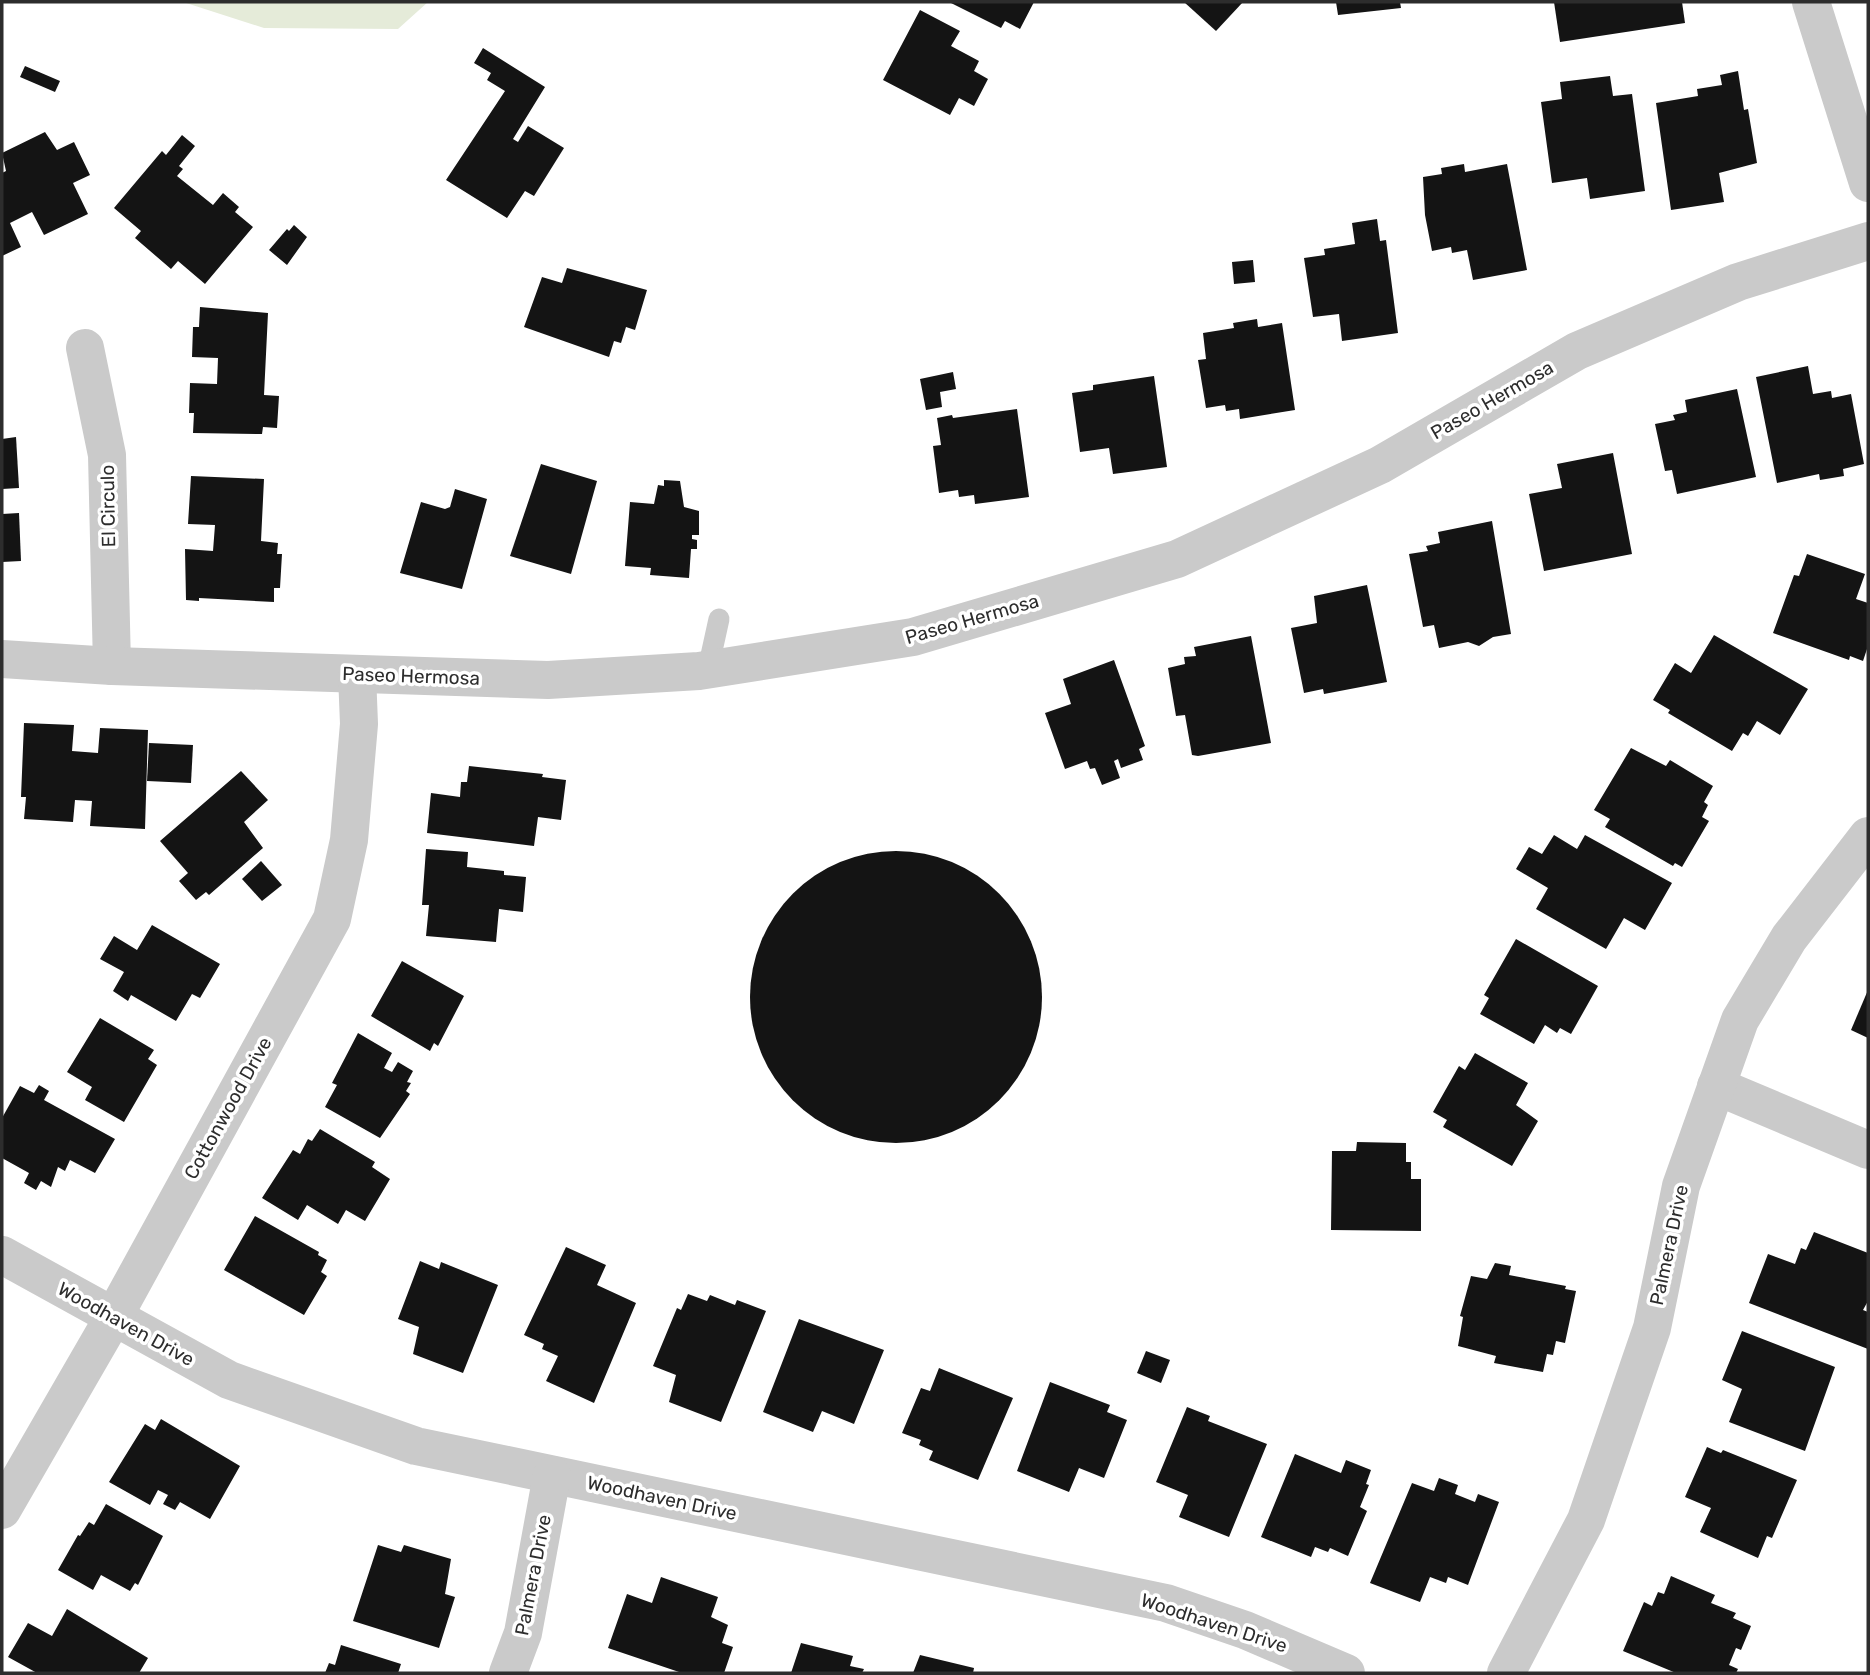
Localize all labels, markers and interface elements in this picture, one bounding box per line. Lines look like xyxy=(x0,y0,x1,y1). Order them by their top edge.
street label: Paseo Hermosa xyxy=(1427,356,1557,444)
street label: El Circulo xyxy=(96,465,120,547)
street label: Paseo Hermosa xyxy=(903,589,1041,649)
street label: Paseo Hermosa xyxy=(342,662,480,690)
street label: Cottonwood Drive xyxy=(179,1033,277,1183)
street label: Palmera Drive xyxy=(1645,1183,1693,1307)
street label: Woodhaven Drive xyxy=(54,1277,198,1371)
street label: Woodhaven Drive xyxy=(585,1471,739,1525)
street label: Palmera Drive xyxy=(510,1513,556,1637)
street label: Woodhaven Drive xyxy=(1138,1588,1290,1658)

